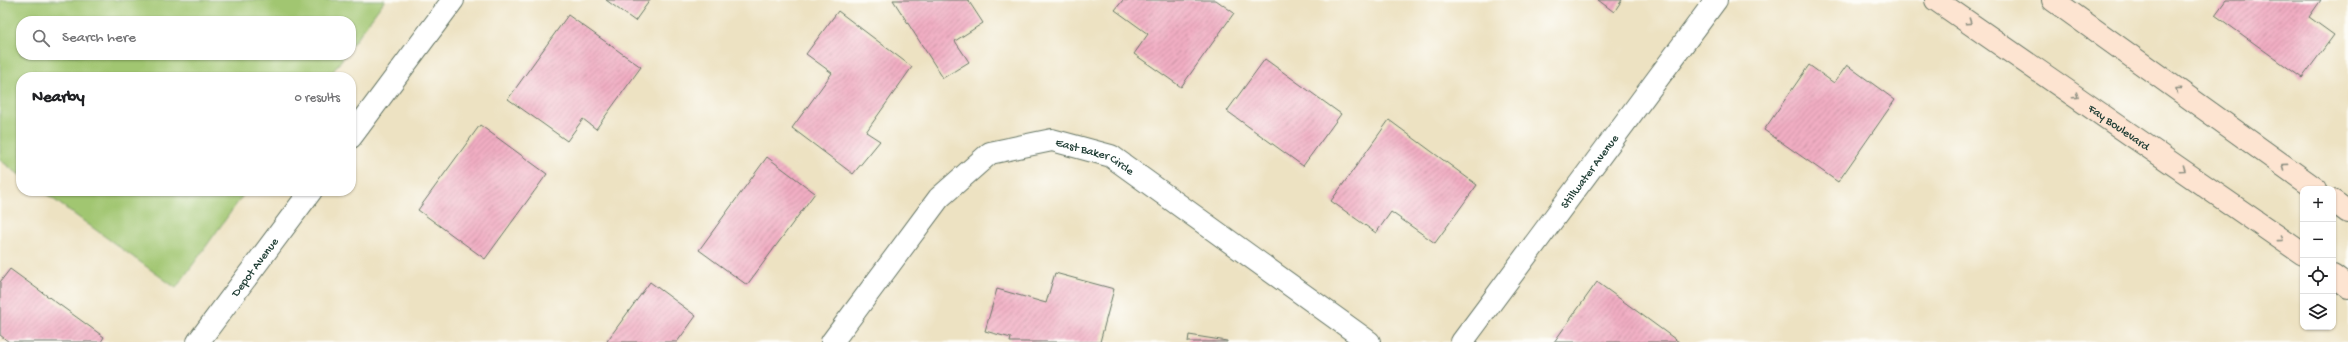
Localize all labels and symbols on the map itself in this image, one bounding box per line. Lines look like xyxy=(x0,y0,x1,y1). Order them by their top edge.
one-way arrow xyxy=(1964,17,1971,24)
one-way arrow xyxy=(2176,88,2183,95)
one-way arrow xyxy=(2071,91,2078,98)
street label: Fay Boulevard xyxy=(2084,102,2152,155)
street label: Stillwater Avenue xyxy=(1559,132,1623,212)
street label: East Baker Circle xyxy=(1054,136,1137,180)
one-way arrow xyxy=(2281,163,2288,171)
one-way arrow xyxy=(2179,164,2186,172)
one-way arrow xyxy=(2277,234,2284,242)
street label: Depot Avenue xyxy=(229,235,283,301)

